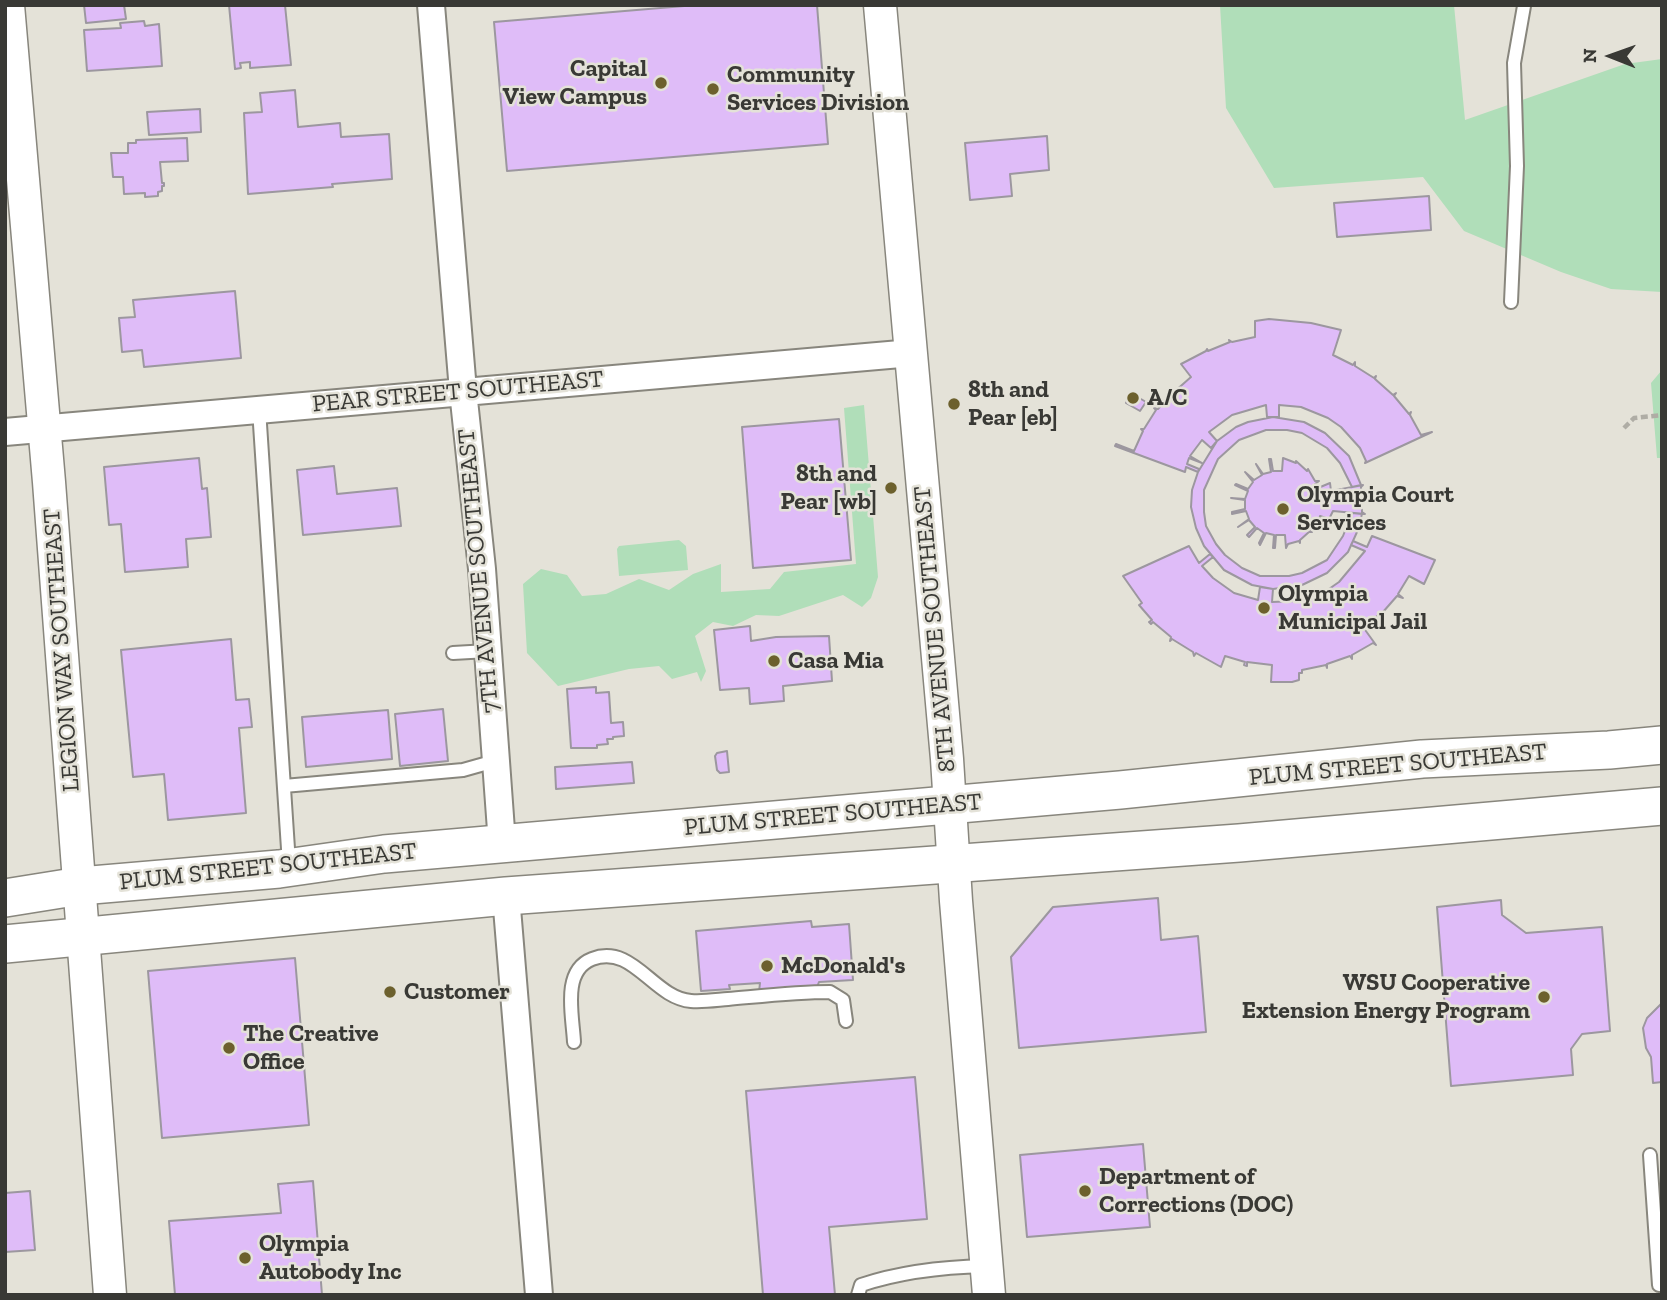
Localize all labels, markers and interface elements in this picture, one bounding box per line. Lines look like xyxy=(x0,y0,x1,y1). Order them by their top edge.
north arrow xyxy=(1576,21,1646,91)
text: N xyxy=(1578,48,1601,63)
place label: Capital View Campus xyxy=(503,55,647,111)
place label: Community Services Division xyxy=(727,61,909,117)
marker: Capital View Campus xyxy=(653,75,669,91)
marker: Community Services Division xyxy=(705,81,721,97)
street label: PEAR STREET SOUTHEAST xyxy=(311,365,605,419)
place label: 8th and Pear [eb] xyxy=(968,376,1058,432)
place label: A/C xyxy=(1147,384,1187,412)
marker: A/C xyxy=(1125,390,1141,406)
marker: 8th and Pear [eb] xyxy=(946,396,962,412)
street label: 7TH AVENUE SOUTHEAST xyxy=(452,428,506,714)
place label: 8th and Pear [wb] xyxy=(780,460,877,516)
marker: 8th and Pear [wb] xyxy=(883,480,899,496)
place label: Olympia Court Services xyxy=(1297,481,1454,537)
street label: 8TH AVENUE SOUTHEAST xyxy=(908,485,962,773)
marker: Olympia Court Services xyxy=(1275,501,1291,517)
street label: LEGION WAY SOUTHEAST xyxy=(38,507,86,793)
place label: Olympia Municipal Jail xyxy=(1278,580,1427,636)
marker: Olympia Municipal Jail xyxy=(1256,600,1272,616)
place label: Casa Mia xyxy=(788,647,884,675)
marker: Casa Mia xyxy=(766,653,782,669)
street label: PLUM STREET SOUTHEAST xyxy=(1248,738,1548,792)
street label: PLUM STREET SOUTHEAST xyxy=(683,788,983,842)
street label: PLUM STREET SOUTHEAST xyxy=(118,837,418,897)
place label: McDonald's xyxy=(781,952,905,980)
marker: McDonald's xyxy=(759,958,775,974)
place label: WSU Cooperative Extension Energy Program xyxy=(1242,969,1530,1025)
place label: Customer xyxy=(404,978,510,1006)
marker: Customer xyxy=(382,984,398,1000)
marker: WSU Cooperative Extension Energy Program xyxy=(1536,989,1552,1005)
place label: The Creative Office xyxy=(243,1020,379,1076)
marker: The Creative Office xyxy=(221,1040,237,1056)
place label: Department of Corrections (DOC) xyxy=(1099,1163,1293,1219)
marker: Department of Corrections (DOC) xyxy=(1077,1183,1093,1199)
place label: Olympia Autobody Inc xyxy=(259,1230,401,1286)
marker: Olympia Autobody Inc xyxy=(237,1250,253,1266)

